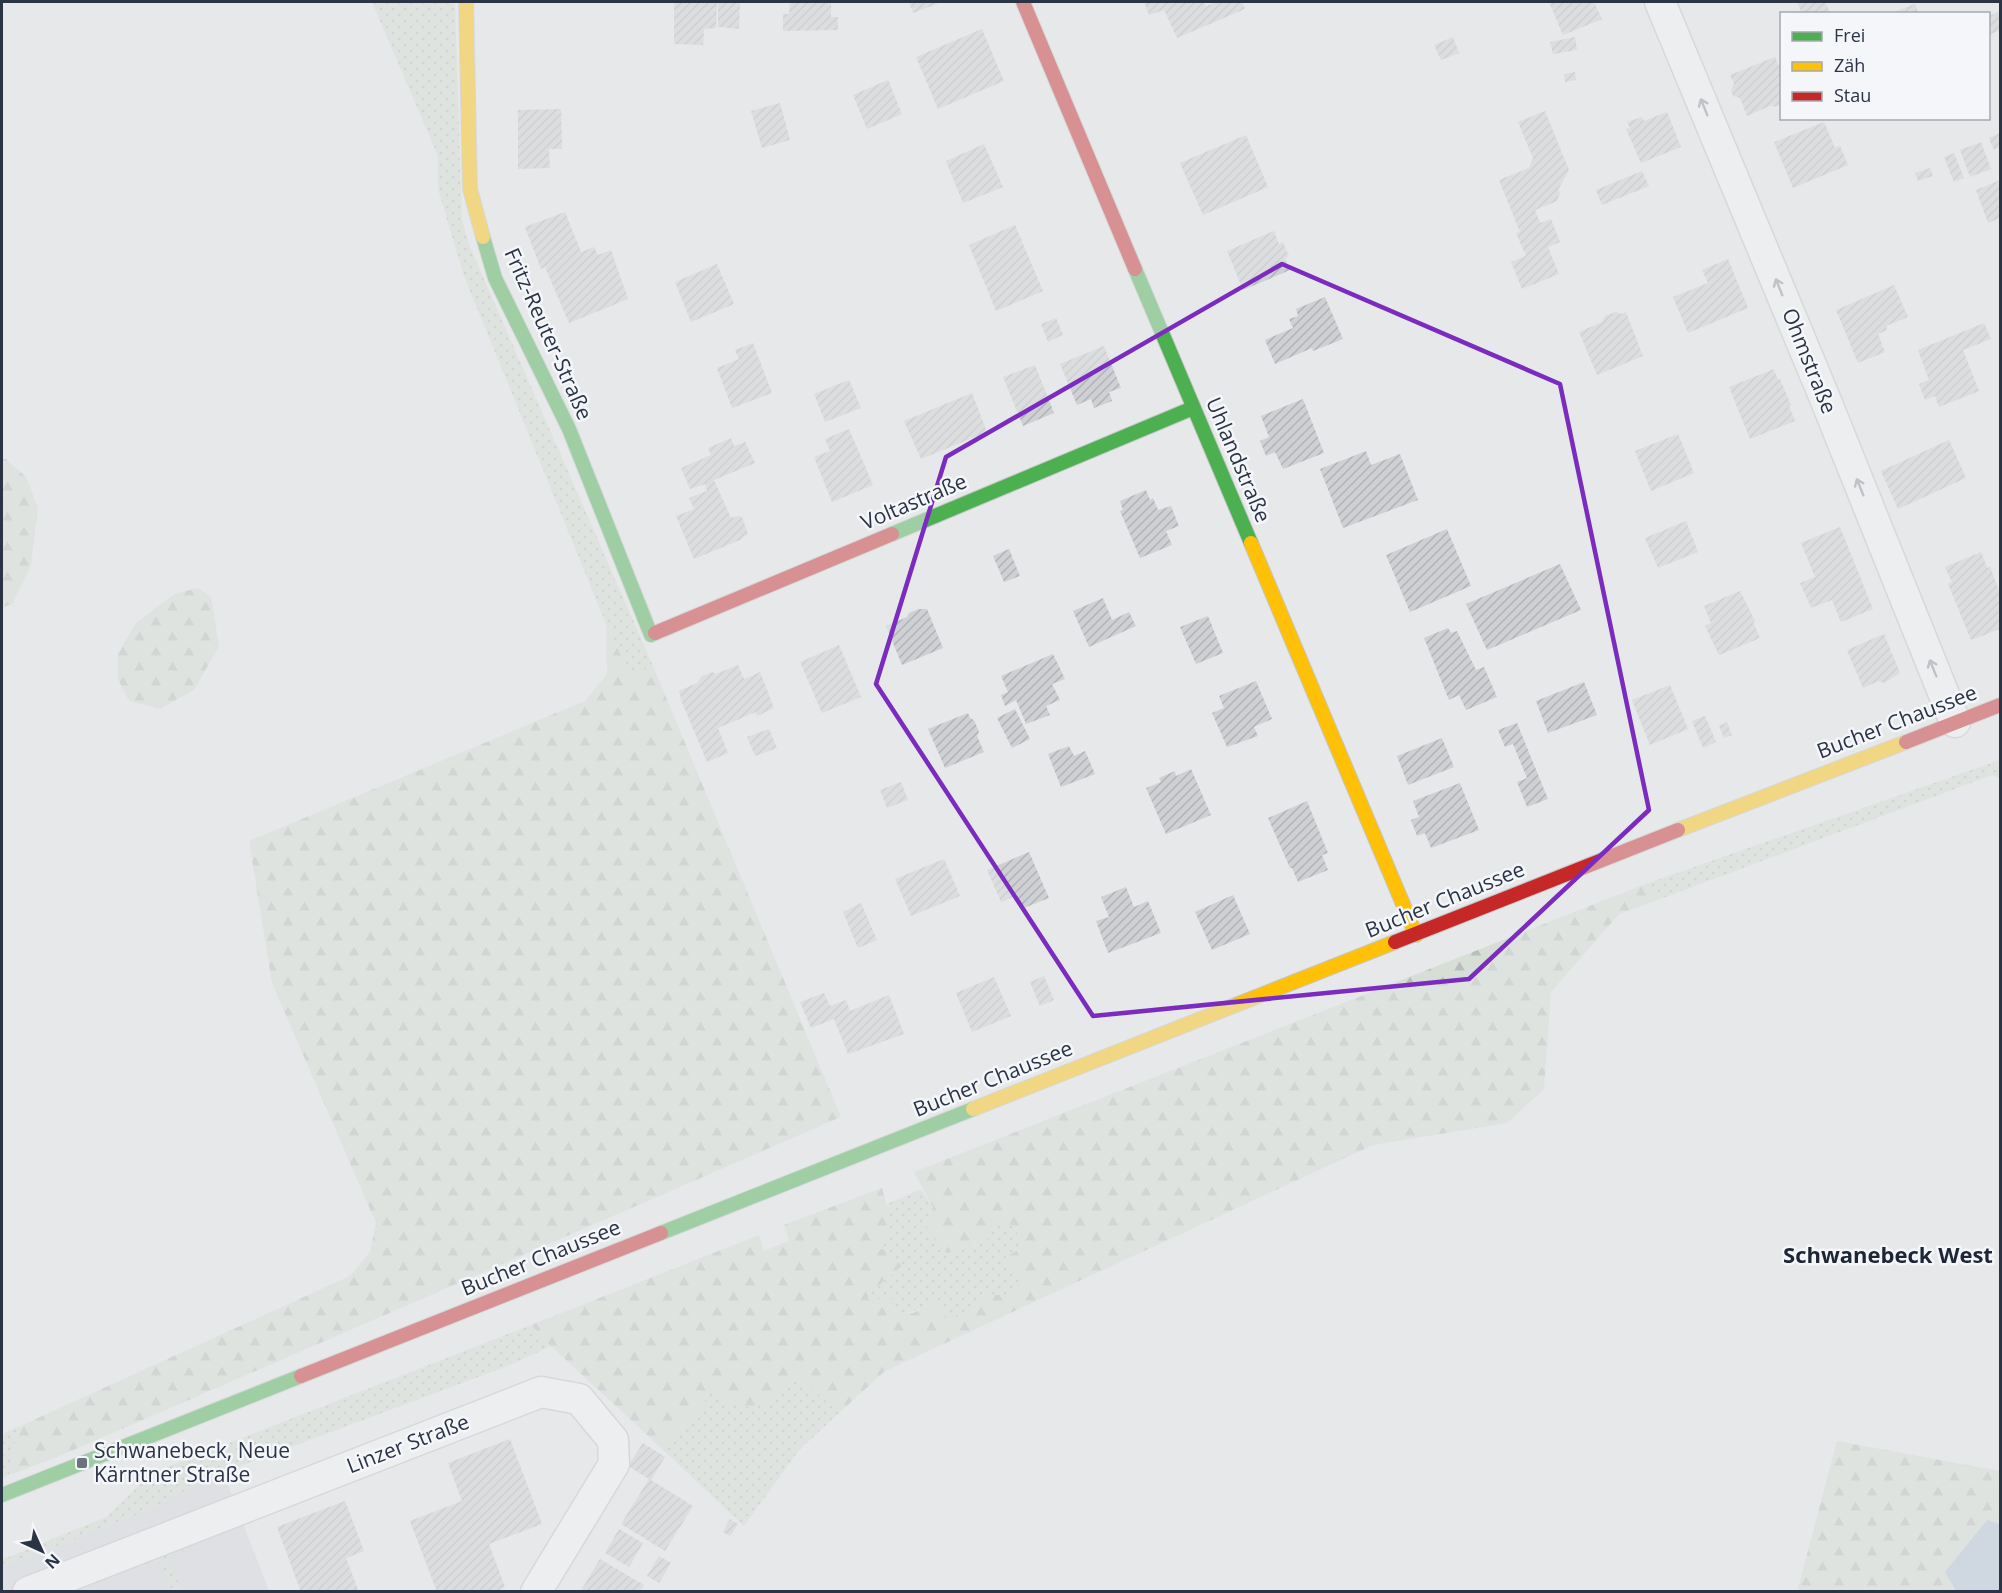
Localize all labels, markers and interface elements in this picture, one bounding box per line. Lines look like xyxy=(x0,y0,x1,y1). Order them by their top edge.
legend xyxy=(1780,12,1990,120)
text: Frei xyxy=(1834,23,1865,47)
text: Zäh xyxy=(1834,53,1865,77)
text: Stau xyxy=(1834,83,1871,107)
one-way arrow xyxy=(1698,98,1709,117)
street label: Fritz-Reuter-Straße xyxy=(498,243,599,424)
one-way arrow xyxy=(1773,278,1784,297)
street label: Ohmstraße xyxy=(1776,304,1844,417)
street label: Uhlandstraße xyxy=(1200,393,1278,527)
street label: Voltastraße xyxy=(856,466,971,536)
one-way arrow xyxy=(1854,478,1865,497)
one-way arrow xyxy=(1927,659,1938,678)
street label: Bucher Chaussee xyxy=(1813,678,1981,765)
street label: Bucher Chaussee xyxy=(1361,854,1528,944)
street label: Bucher Chaussee xyxy=(909,1033,1076,1123)
street label: Bucher Chaussee xyxy=(457,1212,624,1302)
district label: Schwanebeck West xyxy=(1783,1239,1993,1269)
street label: Linzer Straße xyxy=(342,1407,473,1479)
place label: Schwanebeck, Neue Kärntner Straße xyxy=(94,1436,290,1488)
marker: Schwanebeck, Neue Kärntner Straße xyxy=(75,1456,89,1470)
north arrow xyxy=(12,1521,72,1581)
text: N xyxy=(40,1549,65,1574)

